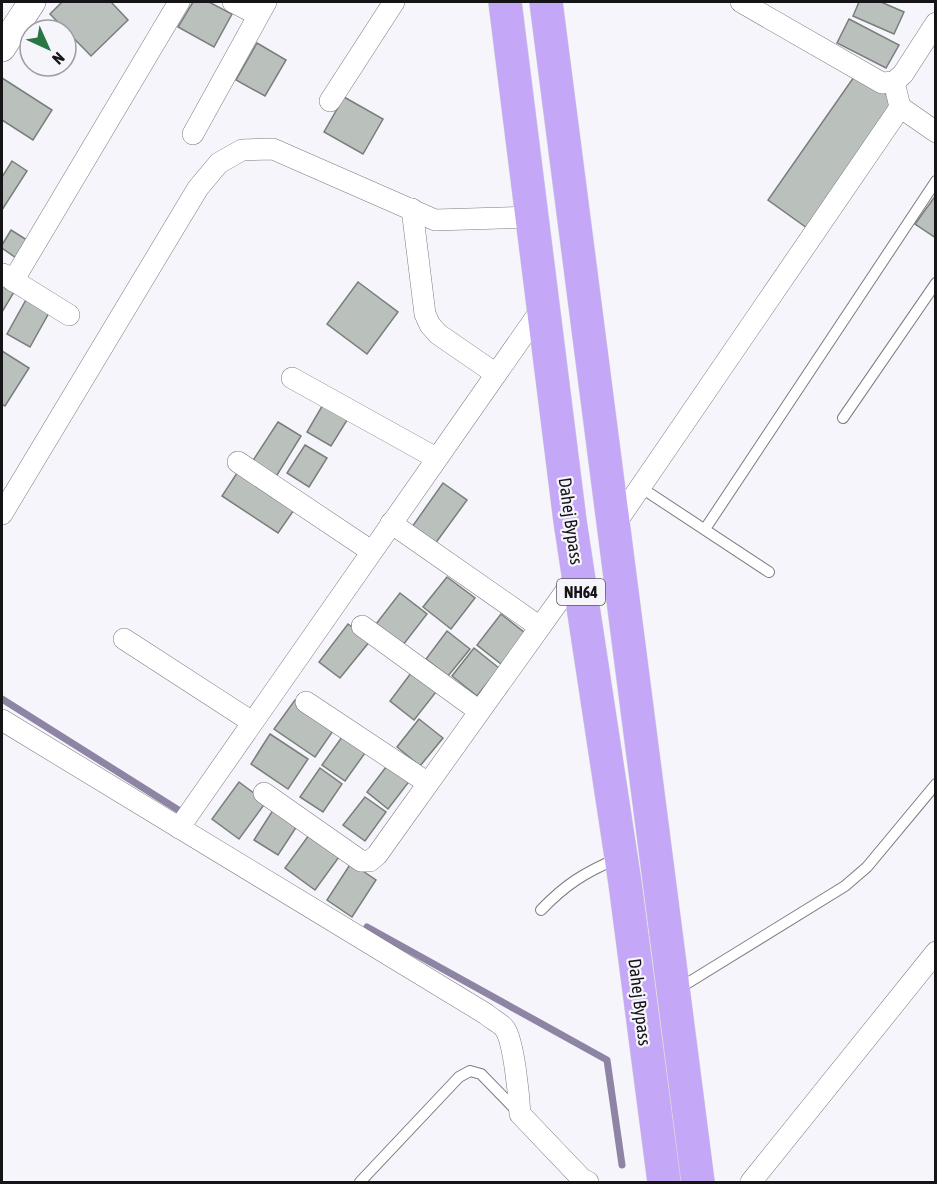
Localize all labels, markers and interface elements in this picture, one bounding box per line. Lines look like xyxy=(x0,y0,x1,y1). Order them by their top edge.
north arrow xyxy=(18,18,78,78)
text: N xyxy=(49,49,68,68)
street label: Dahej Bypass xyxy=(555,476,587,566)
road number: NH64 xyxy=(557,579,605,605)
street label: Dahej Bypass xyxy=(624,957,656,1047)

